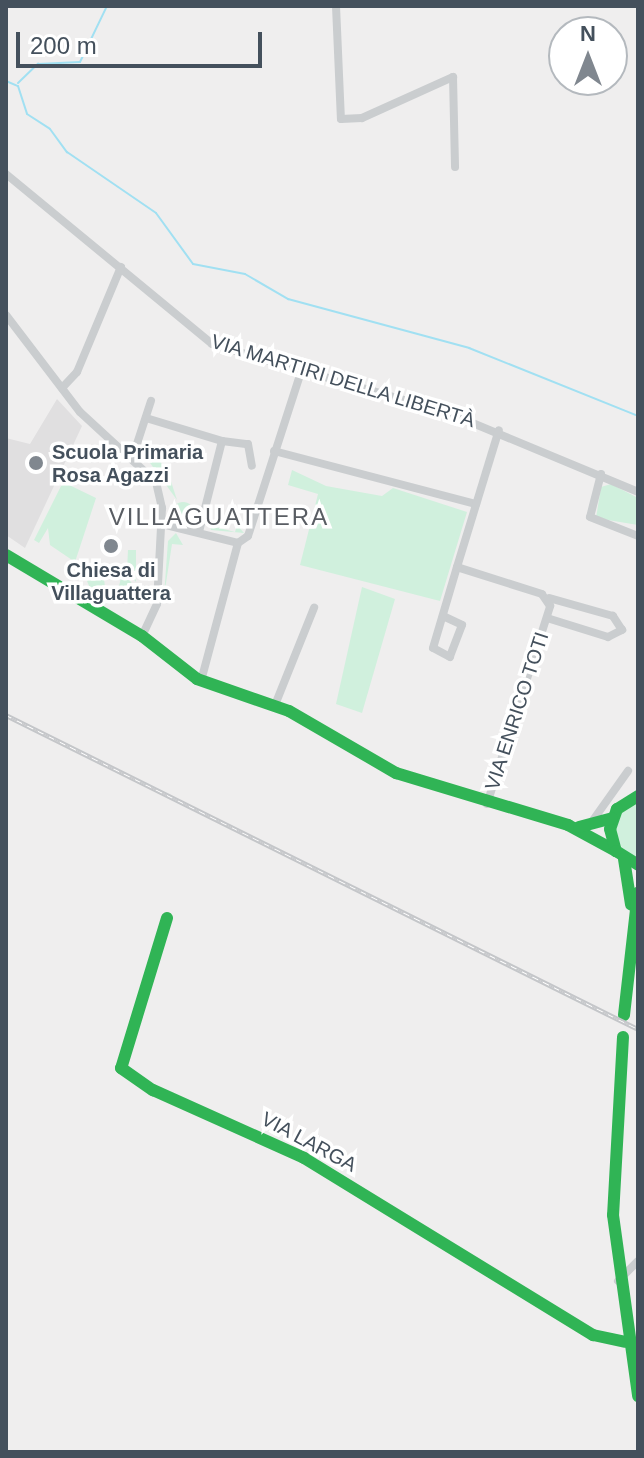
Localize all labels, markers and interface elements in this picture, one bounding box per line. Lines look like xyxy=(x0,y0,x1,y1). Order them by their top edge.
scale bar xyxy=(20,16,266,66)
north arrow xyxy=(548,16,628,96)
text: N xyxy=(580,21,596,46)
text: 200 m xyxy=(30,32,97,59)
street label: VIA MARTIRI DELLA LIBERTÀ xyxy=(207,329,479,433)
place label: Scuola Primaria Rosa Agazzi xyxy=(52,440,203,487)
marker: Scuola Primaria Rosa Agazzi xyxy=(27,454,45,472)
district label: VILLAGUATTERA xyxy=(109,503,329,531)
marker: Chiesa di Villaguattera xyxy=(102,537,120,555)
place label: Chiesa di Villaguattera xyxy=(51,558,171,605)
street label: VIA ENRICO TOTI xyxy=(480,628,554,794)
street label: VIA LARGA xyxy=(257,1107,361,1177)

